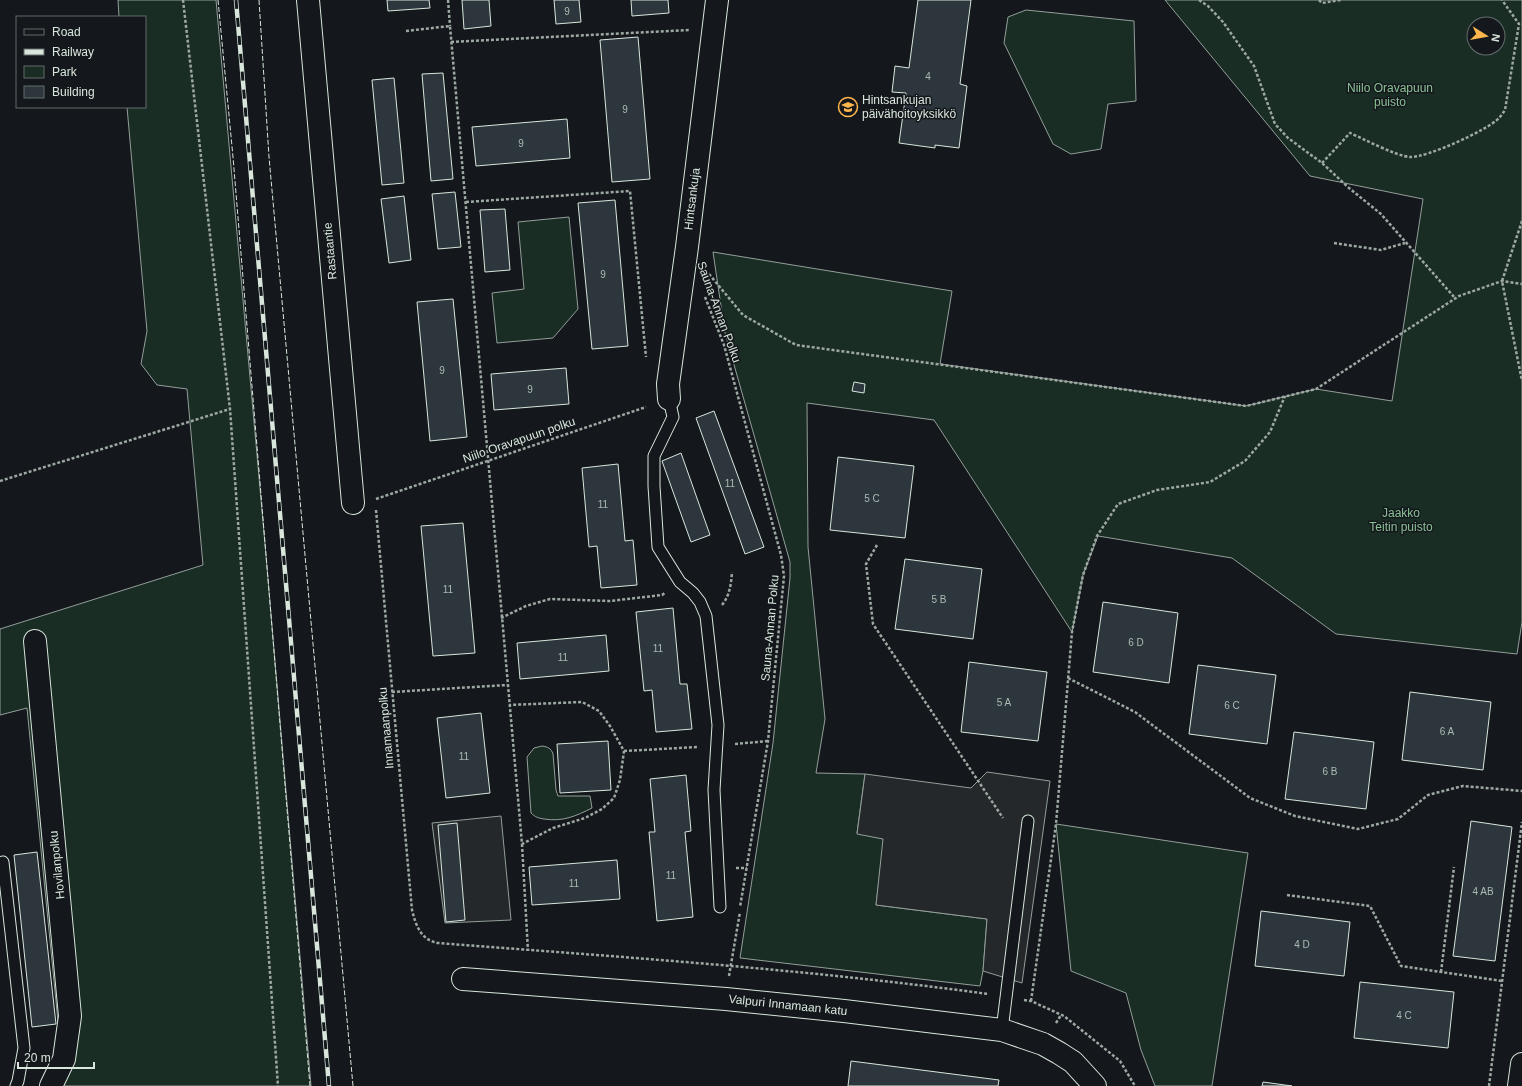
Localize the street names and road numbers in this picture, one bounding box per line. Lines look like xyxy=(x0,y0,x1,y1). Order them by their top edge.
street label: Hintsankuja xyxy=(681,167,703,231)
street label: Rastaantie xyxy=(320,221,339,280)
street label: Sauna-Annan Polku xyxy=(694,259,744,365)
street label: Niilo Oravapuun polku xyxy=(461,414,577,466)
street label: Sauna-Annan Polku xyxy=(758,574,782,682)
street label: Innamaanpolku xyxy=(375,687,397,769)
street label: Hovilanpolku xyxy=(46,830,68,900)
street label: Valpuri Innamaan katu xyxy=(728,992,848,1018)

